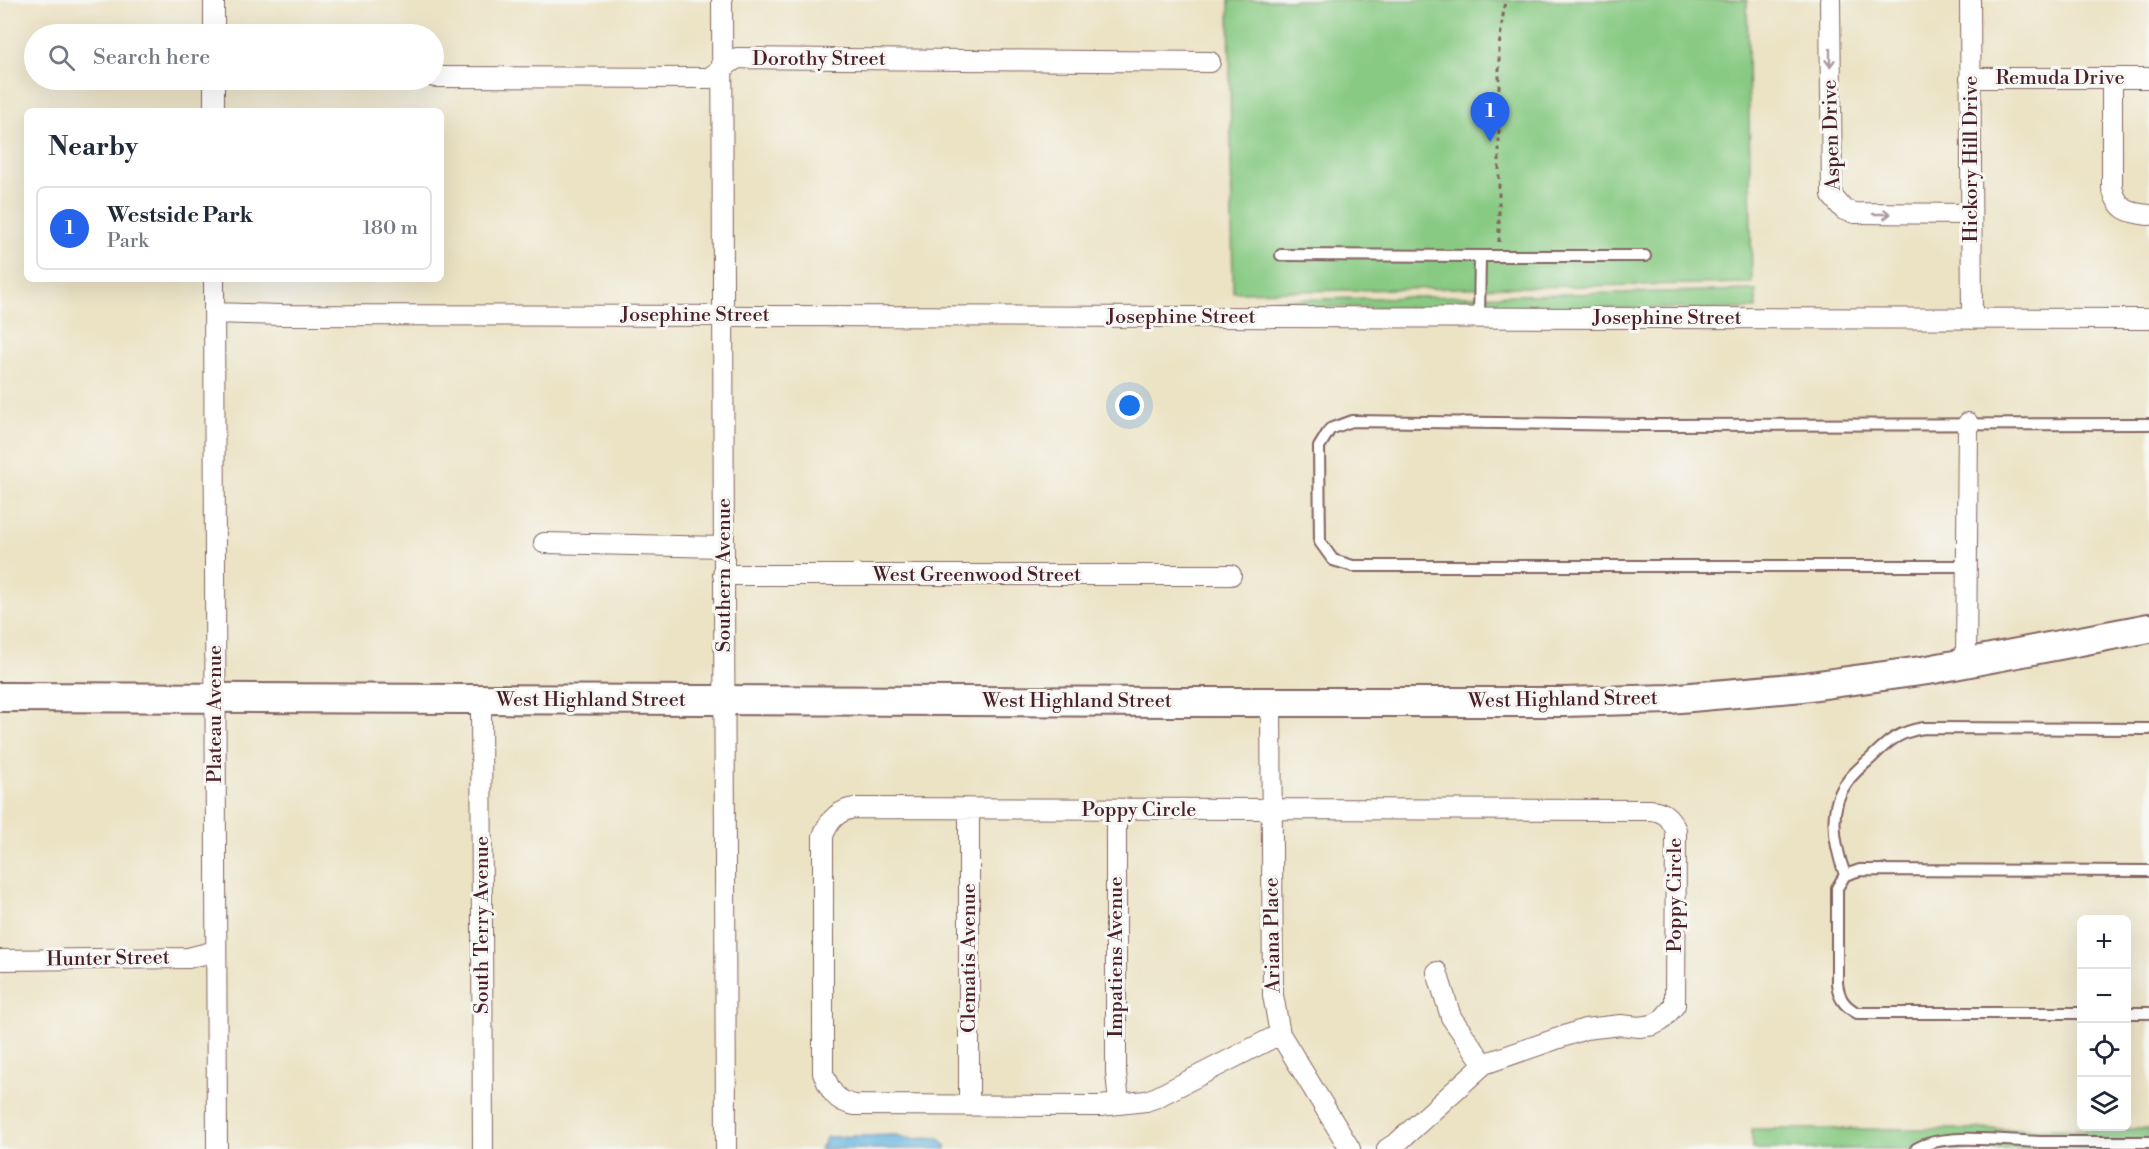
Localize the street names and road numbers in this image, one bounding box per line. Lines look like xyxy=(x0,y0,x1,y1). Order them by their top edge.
street label: Dorothy Street xyxy=(752,47,886,72)
street label: Remuda Drive xyxy=(1995,66,2125,91)
street label: Hickory Hill Drive xyxy=(1959,76,1984,242)
street label: Aspen Drive xyxy=(1818,79,1846,192)
street label: Josephine Street xyxy=(619,303,770,328)
street label: Josephine Street xyxy=(1105,305,1256,330)
street label: Josephine Street xyxy=(1591,306,1742,331)
street label: Southern Avenue xyxy=(712,498,737,652)
street label: West Greenwood Street xyxy=(872,563,1081,588)
street label: Plateau Avenue xyxy=(203,645,228,783)
street label: West Highland Street xyxy=(1467,686,1658,714)
street label: West Highland Street xyxy=(495,688,686,713)
street label: West Highland Street xyxy=(981,689,1172,714)
street label: Poppy Circle xyxy=(1082,798,1196,823)
street label: South Terry Avenue xyxy=(470,836,495,1014)
street label: Poppy Circle xyxy=(1663,838,1688,952)
street label: Impatiens Avenue xyxy=(1104,876,1129,1038)
street label: Ariana Place xyxy=(1259,877,1287,994)
street label: Clematis Avenue xyxy=(957,883,982,1033)
street label: Hunter Street xyxy=(46,945,170,973)

